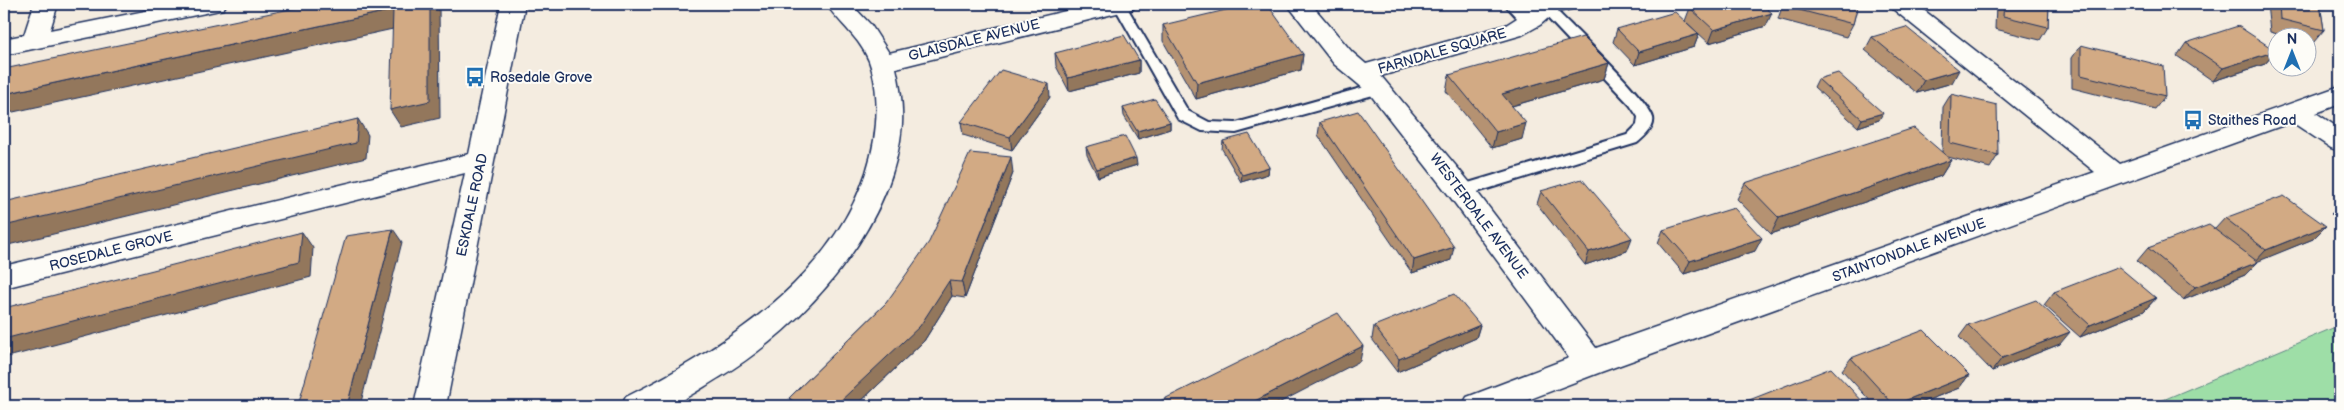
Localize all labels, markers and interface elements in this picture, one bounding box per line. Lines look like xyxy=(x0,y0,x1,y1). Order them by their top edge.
street label: GLAISDALE AVENUE xyxy=(907,15,1041,65)
street label: FARNDALE SQUARE xyxy=(1376,25,1508,77)
north arrow xyxy=(2266,28,2316,78)
text: N xyxy=(2287,31,2297,48)
bus stop icon: Rosedale Grove xyxy=(464,66,486,88)
place label: Rosedale Grove xyxy=(490,69,592,86)
bus stop icon: Staithes Road xyxy=(2182,109,2204,131)
place label: Staithes Road xyxy=(2208,112,2296,129)
street label: WESTERDALE AVENUE xyxy=(1426,150,1532,282)
street label: ESKDALE ROAD xyxy=(453,152,491,258)
street label: STAINTONDALE AVENUE xyxy=(1830,214,1988,286)
street label: ROSEDALE GROVE xyxy=(48,227,174,275)

